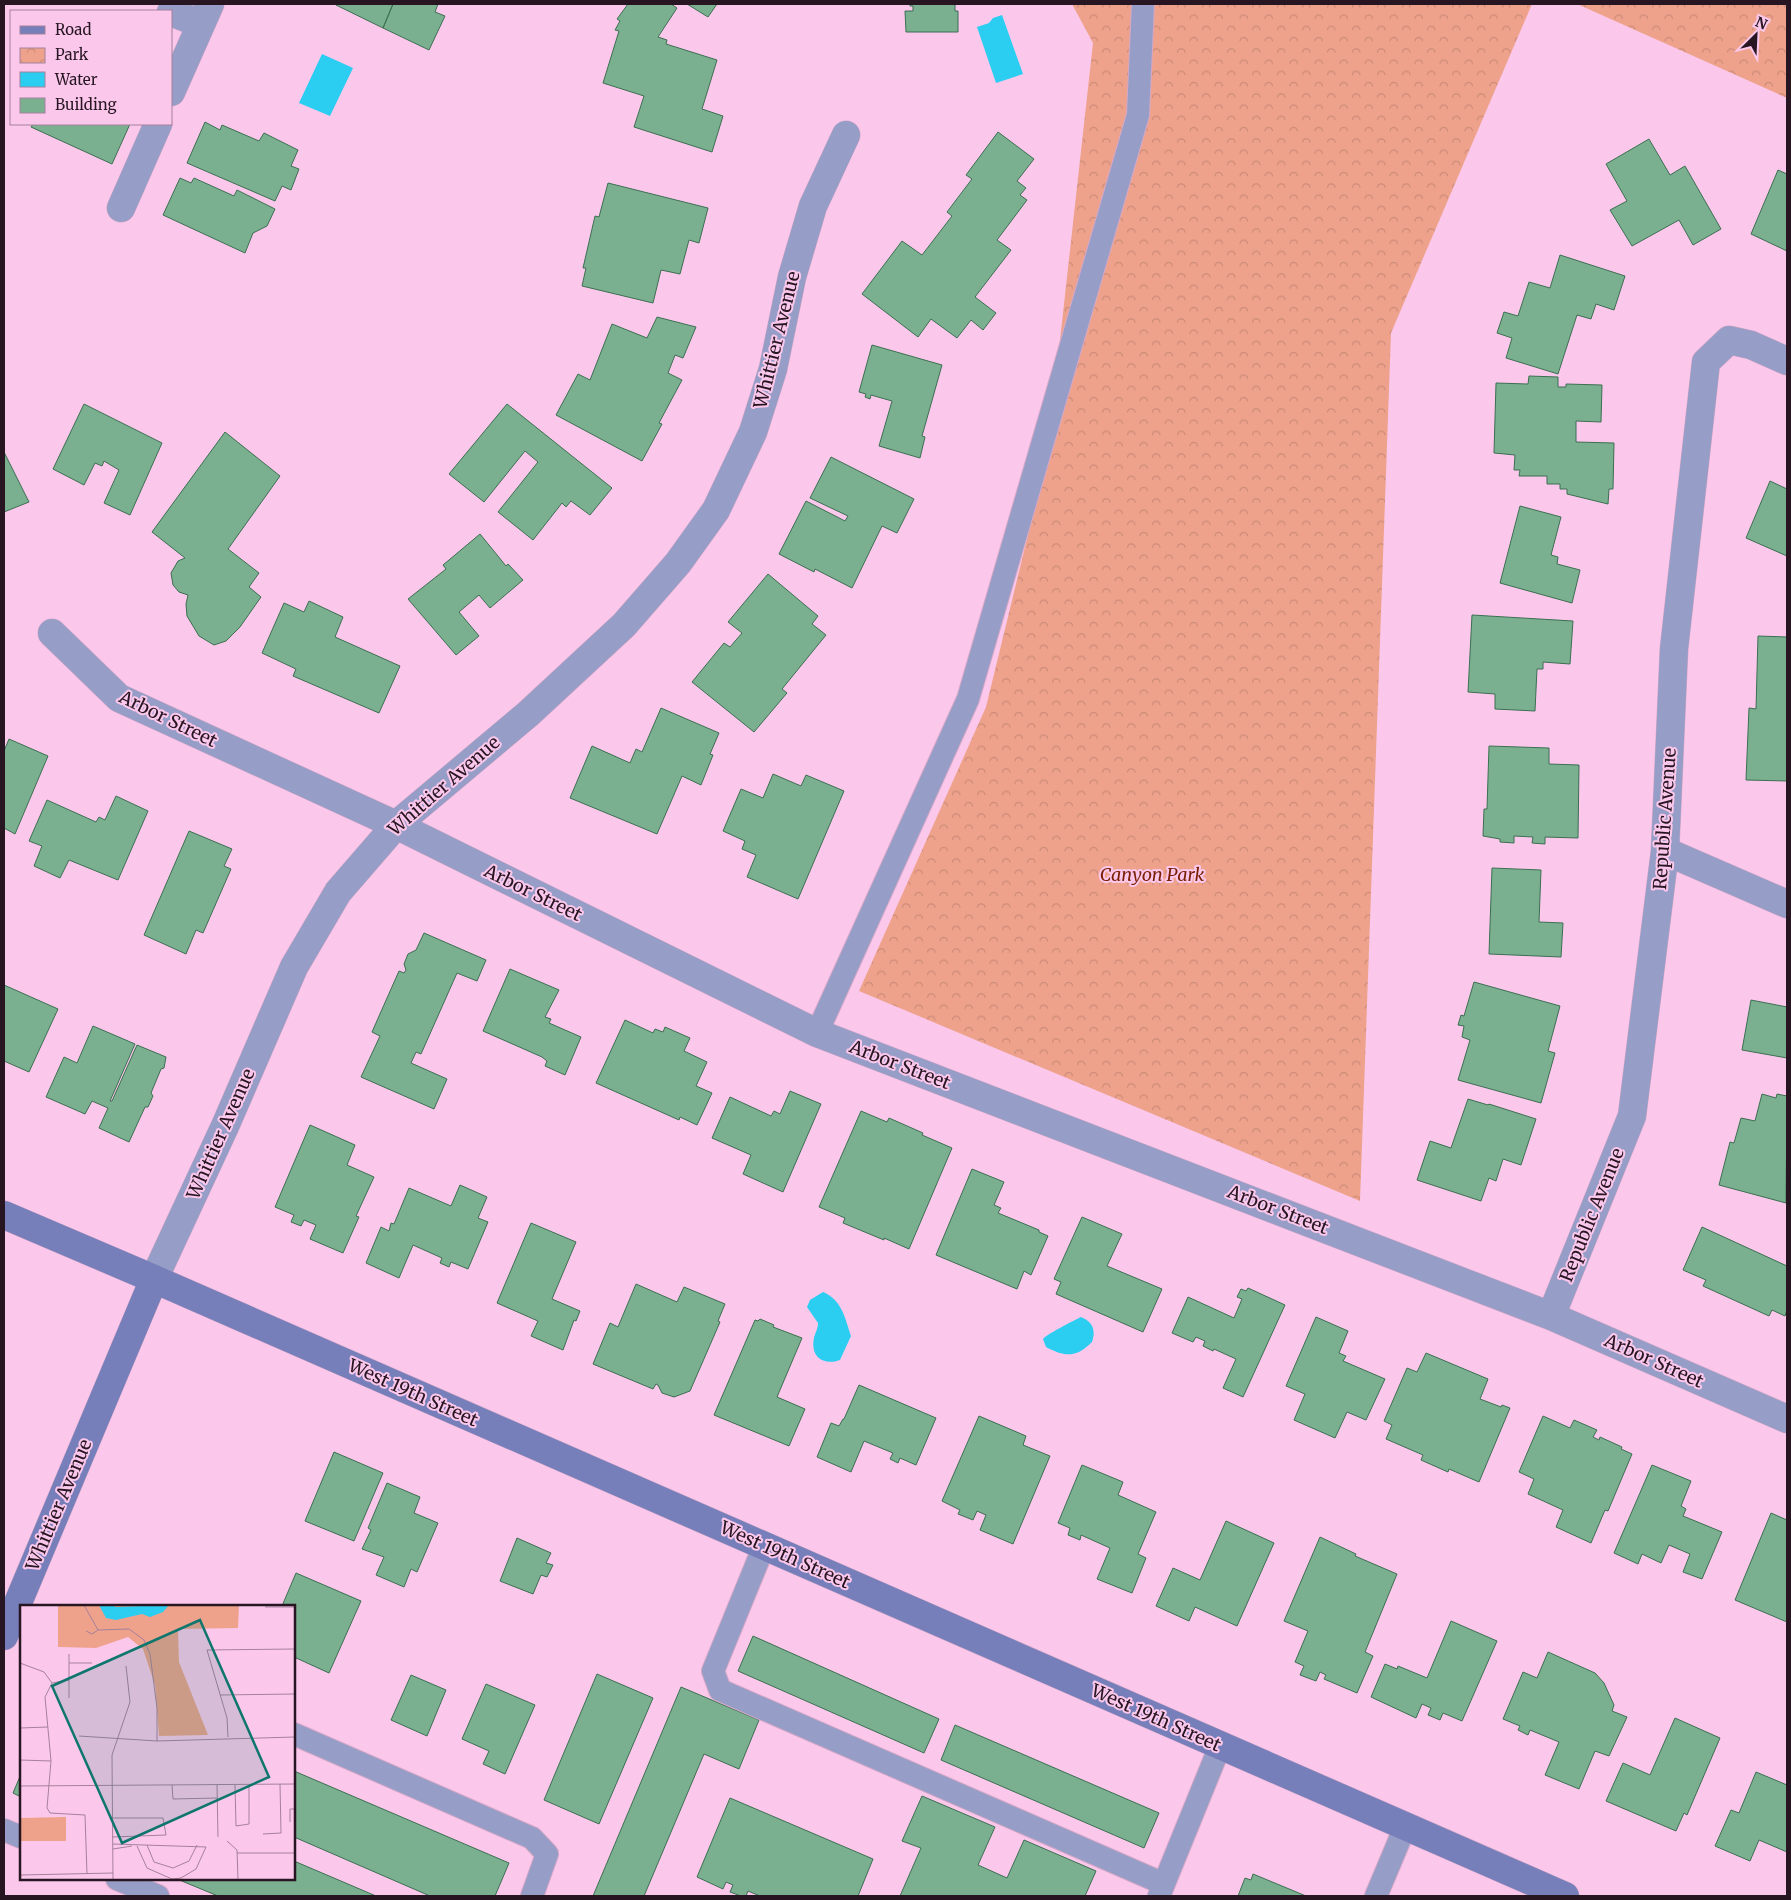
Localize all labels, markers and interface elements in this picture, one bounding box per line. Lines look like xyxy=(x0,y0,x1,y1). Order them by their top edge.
legend xyxy=(10,10,172,125)
north arrow xyxy=(1731,10,1781,60)
text: N xyxy=(1753,13,1770,34)
text: Road xyxy=(55,20,91,39)
text: Park xyxy=(55,45,89,64)
text: Water xyxy=(54,70,98,89)
text: Building xyxy=(55,95,117,114)
street label: Whittier Avenue xyxy=(748,269,805,412)
street label: Arbor Street xyxy=(115,685,221,752)
street label: Whittier Avenue xyxy=(382,731,504,841)
street label: Republic Avenue xyxy=(1648,747,1681,891)
street label: Arbor Street xyxy=(480,859,586,926)
park label: Canyon Park xyxy=(1100,863,1205,886)
street label: Arbor Street xyxy=(846,1034,954,1094)
street label: Whittier Avenue xyxy=(181,1065,260,1204)
street label: Republic Avenue xyxy=(1554,1145,1629,1285)
street label: Arbor Street xyxy=(1224,1179,1332,1239)
street label: Arbor Street xyxy=(1600,1328,1707,1393)
street label: West 19th Street xyxy=(344,1353,482,1431)
street label: Whittier Avenue xyxy=(20,1436,97,1575)
street label: West 19th Street xyxy=(716,1515,854,1593)
inset map xyxy=(20,1605,295,1880)
street label: West 19th Street xyxy=(1087,1678,1225,1756)

